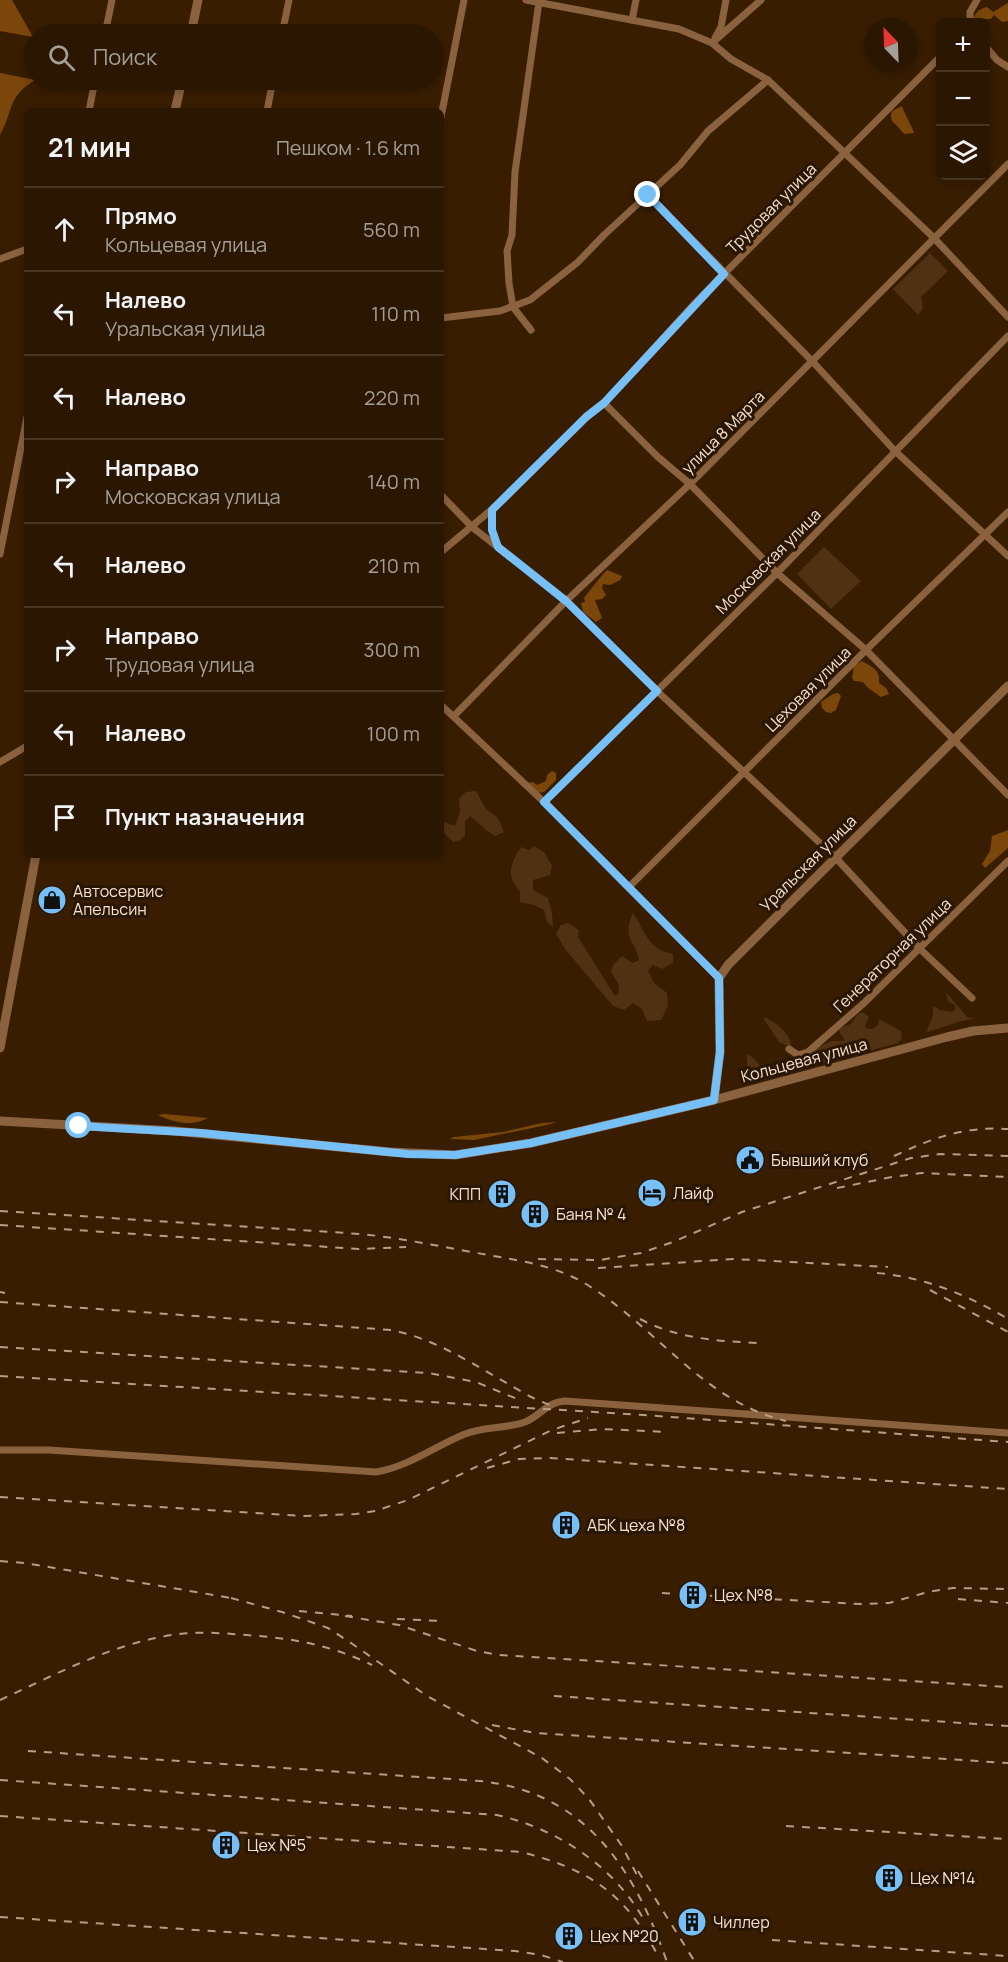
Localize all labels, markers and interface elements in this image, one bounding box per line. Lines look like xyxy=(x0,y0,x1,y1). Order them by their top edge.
north arrow xyxy=(864,18,918,72)
map controls xyxy=(936,18,990,180)
button: + xyxy=(936,18,990,72)
search box xyxy=(24,24,444,90)
icon: search xyxy=(45,41,78,74)
text: Поиск xyxy=(93,42,157,72)
button: − xyxy=(936,72,990,126)
button: layers xyxy=(936,126,990,180)
text: 21 мин xyxy=(48,129,131,165)
text: Пешком · 1.6 km xyxy=(276,134,420,161)
street label: Трудовая улица xyxy=(721,158,821,258)
route end xyxy=(634,181,660,207)
text: Прямо xyxy=(105,201,177,231)
icon: ahead xyxy=(48,213,81,246)
text: 560 m xyxy=(363,216,420,243)
text: Кольцевая улица xyxy=(105,231,267,258)
text: Налево xyxy=(105,285,186,315)
icon: left xyxy=(48,297,81,330)
text: 110 m xyxy=(371,300,420,327)
text: Уральская улица xyxy=(105,315,265,342)
icon: left xyxy=(48,381,81,414)
text: Налево xyxy=(105,382,186,412)
text: 220 m xyxy=(364,384,420,411)
street label: улица 8 Марта xyxy=(677,386,769,478)
text: Направо xyxy=(105,453,199,483)
icon: right xyxy=(48,465,81,498)
text: 140 m xyxy=(367,468,420,495)
text: Московская улица xyxy=(105,483,281,510)
street label: Московская улица xyxy=(711,504,825,618)
icon: left xyxy=(48,549,81,582)
text: Налево xyxy=(105,550,186,580)
text: 210 m xyxy=(368,552,420,579)
text: Направо xyxy=(105,621,199,651)
icon: right xyxy=(48,633,81,666)
text: 300 m xyxy=(364,636,420,663)
street label: Цеховая улица xyxy=(760,641,856,737)
text: Трудовая улица xyxy=(105,651,255,678)
icon: left xyxy=(48,717,81,750)
text: Налево xyxy=(105,718,186,748)
text: 100 m xyxy=(367,720,420,747)
icon: arrive xyxy=(48,801,81,834)
text: Пункт назначения xyxy=(105,802,305,832)
street label: Уральская улица xyxy=(755,810,861,916)
place label: Автосервис Апельсин xyxy=(73,880,163,920)
shop icon: Автосервис Апельсин xyxy=(36,884,68,916)
street label: Генераторная улица xyxy=(828,893,956,1017)
street label: Кольцевая улица xyxy=(738,1033,870,1087)
route start xyxy=(65,1112,91,1138)
public building icon: Бывший клуб xyxy=(734,1144,766,1176)
place label: Бывший клуб xyxy=(771,1149,868,1171)
hotel icon: Лайф xyxy=(636,1177,668,1209)
building icon: КПП xyxy=(486,1178,518,1210)
place label: Лайф xyxy=(673,1182,714,1204)
place label: КПП xyxy=(449,1183,481,1205)
building icon: Баня № 4 xyxy=(519,1198,551,1230)
place label: Баня № 4 xyxy=(556,1203,626,1225)
building icon: АБК цеха №8 xyxy=(550,1509,582,1541)
place label: АБК цеха №8 xyxy=(587,1514,685,1536)
building icon: Цех №8 xyxy=(677,1579,709,1611)
place label: Цех №8 xyxy=(714,1584,773,1606)
building icon: Цех №5 xyxy=(210,1829,242,1861)
place label: Цех №5 xyxy=(247,1834,306,1856)
building icon: Цех №14 xyxy=(873,1862,905,1894)
place label: Цех №14 xyxy=(910,1867,976,1889)
building icon: Чиллер xyxy=(676,1906,708,1938)
place label: Чиллер xyxy=(713,1911,770,1933)
building icon: Цех №20 xyxy=(553,1920,585,1952)
place label: Цех №20 xyxy=(590,1925,659,1947)

